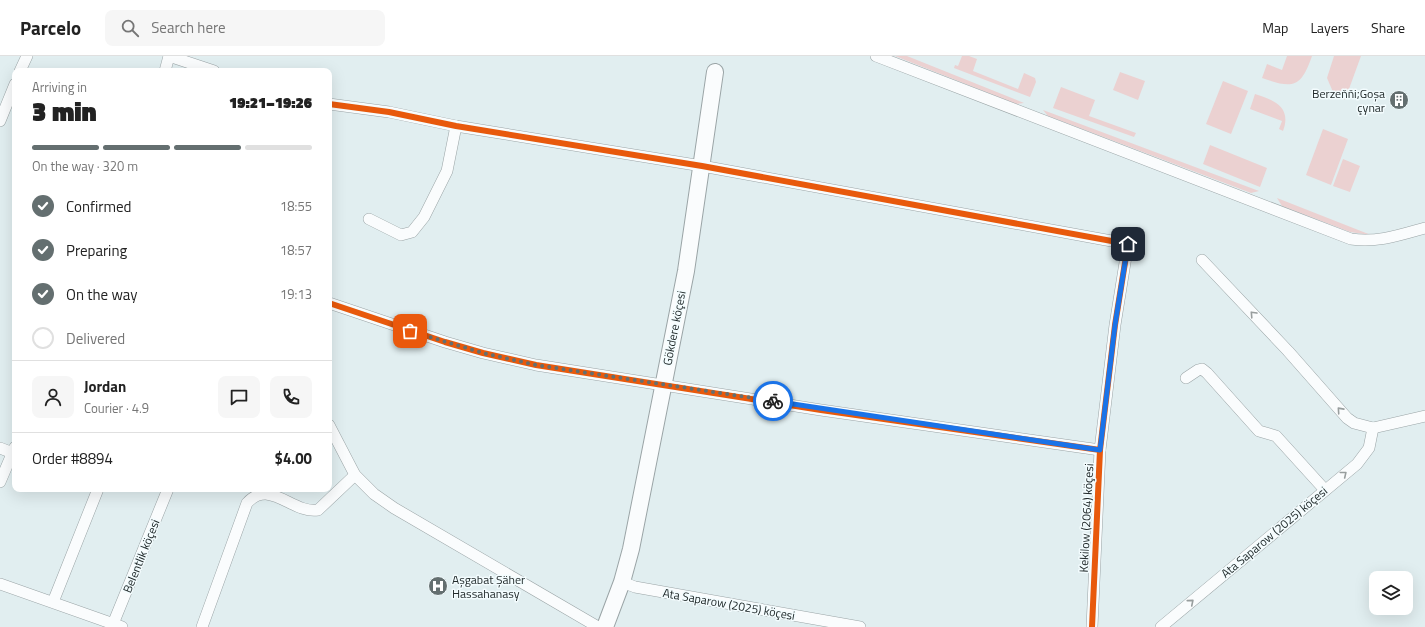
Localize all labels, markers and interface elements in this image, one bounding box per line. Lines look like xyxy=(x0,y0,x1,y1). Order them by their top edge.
search box xyxy=(105,10,385,46)
text: Parcelo xyxy=(20,13,81,42)
text: Search here xyxy=(151,16,226,39)
icon: search xyxy=(119,17,141,39)
text: Map xyxy=(1262,17,1288,38)
text: Layers xyxy=(1310,17,1349,38)
text: Share xyxy=(1371,17,1405,38)
text: Arriving in xyxy=(32,77,87,97)
place label: Berzeňňi;Goşa çynar xyxy=(1312,84,1385,117)
building icon: Berzeňňi;Goşa çynar xyxy=(1388,89,1410,111)
text: 19:21–19:26 xyxy=(229,91,312,114)
text: 3 min xyxy=(32,92,97,131)
text: On the way · 320 m xyxy=(32,156,138,176)
icon: check xyxy=(32,195,54,217)
text: Confirmed xyxy=(66,195,131,218)
text: 18:55 xyxy=(280,196,312,216)
pin xyxy=(1111,227,1145,261)
icon: home xyxy=(1117,233,1139,255)
icon: check xyxy=(32,239,54,261)
text: Preparing xyxy=(66,239,127,262)
text: 18:57 xyxy=(280,240,312,260)
icon: check xyxy=(32,283,54,305)
text: On the way xyxy=(66,283,138,306)
text: 19:13 xyxy=(280,284,312,304)
street label: Gökdere köçesi xyxy=(657,289,691,367)
one-way arrow xyxy=(1251,311,1258,318)
pin xyxy=(393,314,427,348)
icon: bag xyxy=(399,320,421,342)
text: Delivered xyxy=(66,327,125,350)
text: Jordan xyxy=(84,375,126,398)
button: person xyxy=(32,376,74,418)
button: chat xyxy=(218,376,260,418)
button: phone xyxy=(270,376,312,418)
courier xyxy=(753,381,793,421)
icon: bike xyxy=(762,390,784,412)
text: Courier · 4.9 xyxy=(84,398,149,418)
one-way arrow xyxy=(1338,407,1345,415)
text: Order #8894 xyxy=(32,447,113,470)
text: $4.00 xyxy=(275,447,312,470)
street label: Kekilow (2064) köçesi xyxy=(1074,463,1098,573)
one-way arrow xyxy=(1340,471,1347,478)
street label: Ata Saparow (2025) köçesi xyxy=(1217,482,1331,582)
street label: Belentlik köçesi xyxy=(118,516,164,596)
place label: Aşgabat Şäher Hassahanasy xyxy=(452,570,525,603)
map controls xyxy=(1369,571,1413,615)
button: layers xyxy=(1369,571,1413,615)
hospital icon: Aşgabat Şäher Hassahanasy xyxy=(427,575,449,597)
street label: Ata Saparow (2025) köçesi xyxy=(661,583,797,625)
one-way arrow xyxy=(1186,599,1194,606)

